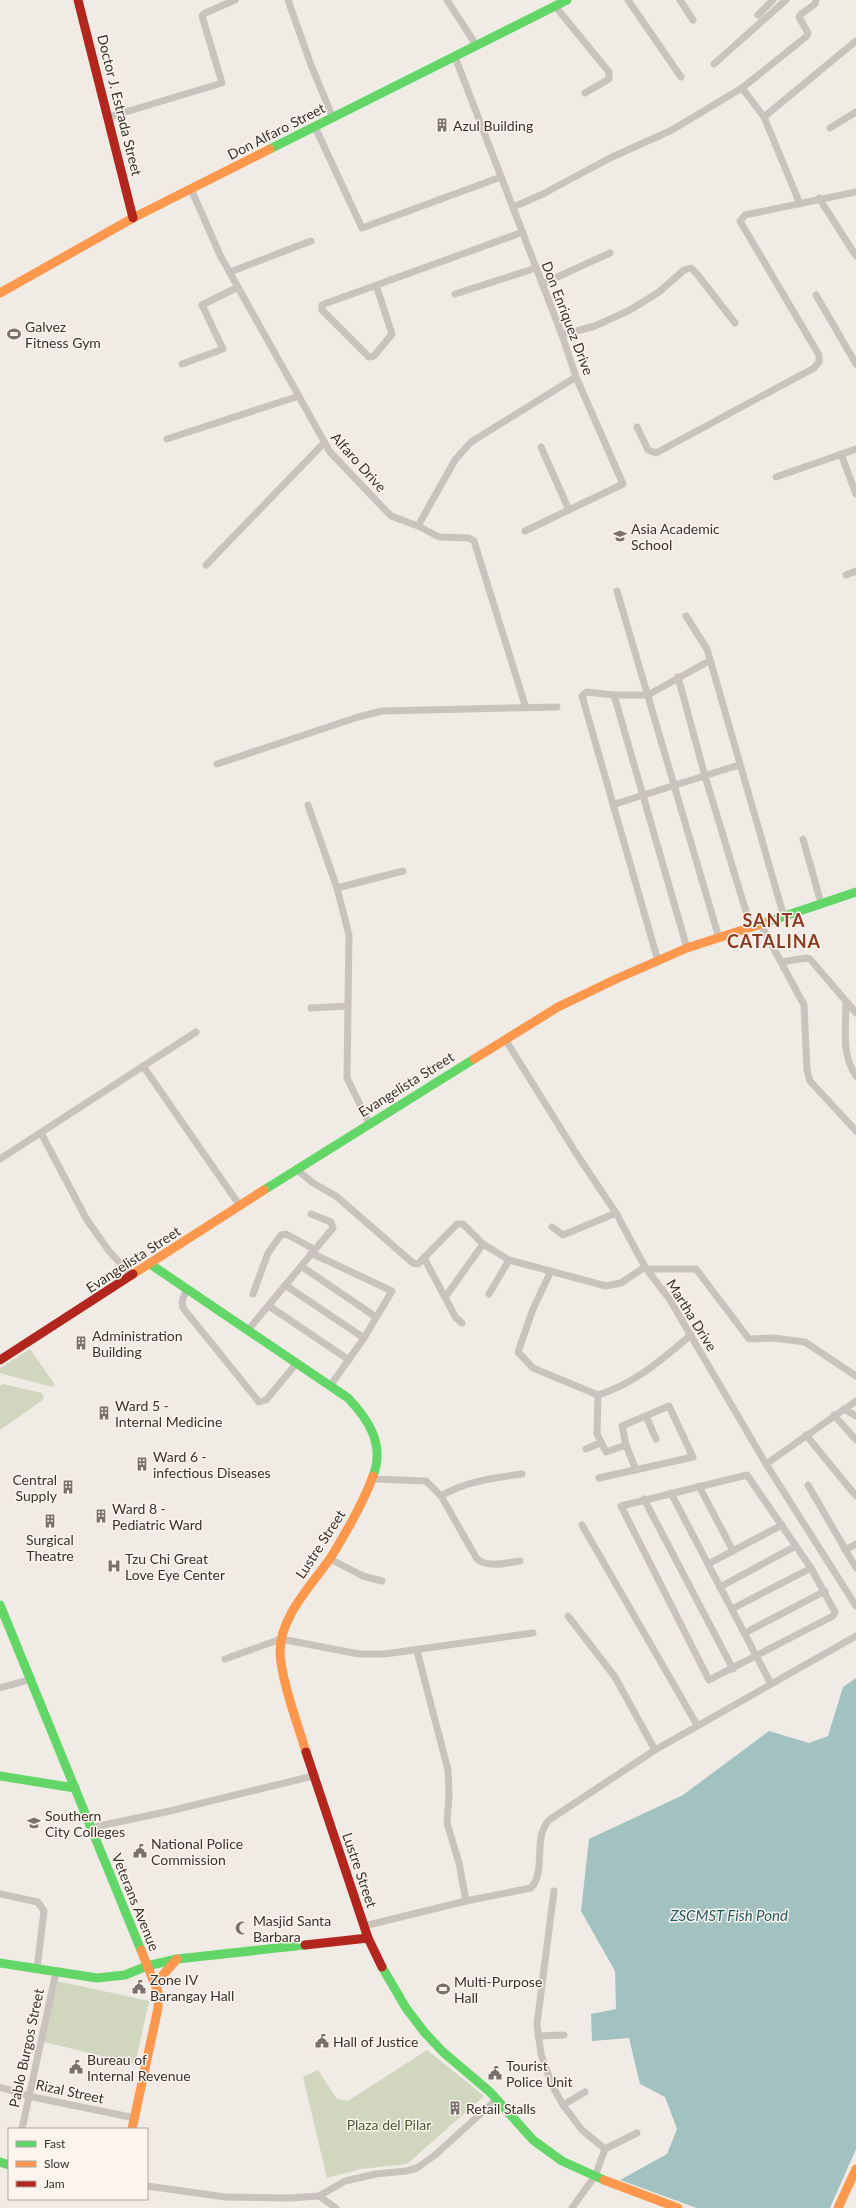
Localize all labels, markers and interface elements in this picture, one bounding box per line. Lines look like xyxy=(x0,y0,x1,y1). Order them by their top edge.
street label: Doctor J. Estrada Street xyxy=(94,33,146,177)
street label: Don Alfaro Street xyxy=(224,99,328,163)
building icon: Azul Building xyxy=(434,117,450,133)
place label: Azul Building xyxy=(453,117,533,134)
street label: Don Enriquez Drive xyxy=(538,259,598,377)
place label: Galvez Fitness Gym xyxy=(25,318,101,351)
sports icon: Galvez Fitness Gym xyxy=(6,326,22,342)
street label: Alfaro Drive xyxy=(328,429,390,495)
place label: Asia Academic School xyxy=(631,520,720,553)
school or university icon: Asia Academic School xyxy=(612,528,628,544)
district label: SANTA CATALINA xyxy=(727,909,821,952)
street label: Evangelista Street xyxy=(355,1048,457,1120)
street label: Evangelista Street xyxy=(83,1222,183,1296)
street label: Martha Drive xyxy=(663,1276,721,1354)
place label: Administration Building xyxy=(92,1327,183,1360)
building icon: Administration Building xyxy=(73,1335,89,1351)
place label: Ward 5 - Internal Medicine xyxy=(115,1397,222,1430)
building icon: Ward 5 - Internal Medicine xyxy=(96,1405,112,1421)
place label: Ward 6 - infectious Diseases xyxy=(153,1448,271,1481)
building icon: Ward 6 - infectious Diseases xyxy=(134,1456,150,1472)
place label: Central Supply xyxy=(12,1471,58,1504)
building icon: Central Supply xyxy=(60,1479,76,1495)
place label: Ward 8 - Pediatric Ward xyxy=(112,1500,202,1533)
street label: Lustre Street xyxy=(292,1507,348,1581)
building icon: Ward 8 - Pediatric Ward xyxy=(93,1508,109,1524)
building icon: Surgical Theatre xyxy=(42,1513,58,1529)
place label: Surgical Theatre xyxy=(26,1531,74,1564)
place label: Tzu Chi Great Love Eye Center xyxy=(125,1550,225,1583)
hospital icon: Tzu Chi Great Love Eye Center xyxy=(106,1558,122,1574)
place label: Southern City Colleges xyxy=(45,1807,125,1840)
school or university icon: Southern City Colleges xyxy=(26,1815,42,1831)
street label: Lustre Street xyxy=(339,1830,381,1910)
place label: National Police Commission xyxy=(151,1835,243,1868)
public building icon: National Police Commission xyxy=(132,1843,148,1859)
street label: Veterans Avenue xyxy=(109,1851,163,1953)
water label: ZSCMST Fish Pond xyxy=(669,1906,788,1924)
place label: Masjid Santa Barbara xyxy=(253,1912,331,1945)
mosque icon: Masjid Santa Barbara xyxy=(234,1920,250,1936)
place label: Zone IV Barangay Hall xyxy=(150,1971,234,2004)
place label: Multi-Purpose Hall xyxy=(454,1973,542,2006)
public building icon: Zone IV Barangay Hall xyxy=(131,1979,147,1995)
sports icon: Multi-Purpose Hall xyxy=(435,1981,451,1997)
street label: Pablo Burgos Street xyxy=(5,1987,47,2109)
public building icon: Hall of Justice xyxy=(314,2033,330,2049)
place label: Hall of Justice xyxy=(333,2033,418,2050)
place label: Bureau of Internal Revenue xyxy=(87,2051,191,2084)
place label: Tourist Police Unit xyxy=(506,2057,572,2090)
public building icon: Bureau of Internal Revenue xyxy=(68,2059,84,2075)
public building icon: Tourist Police Unit xyxy=(487,2065,503,2081)
street label: Rizal Street xyxy=(34,2076,106,2106)
building icon: Retail Stalls xyxy=(447,2100,463,2116)
place label: Retail Stalls xyxy=(466,2100,536,2117)
park label: Plaza del Pilar xyxy=(347,2116,431,2133)
legend xyxy=(8,2128,148,2200)
text: Fast xyxy=(44,2136,66,2151)
text: Slow xyxy=(44,2156,70,2171)
text: Jam xyxy=(44,2176,65,2191)

